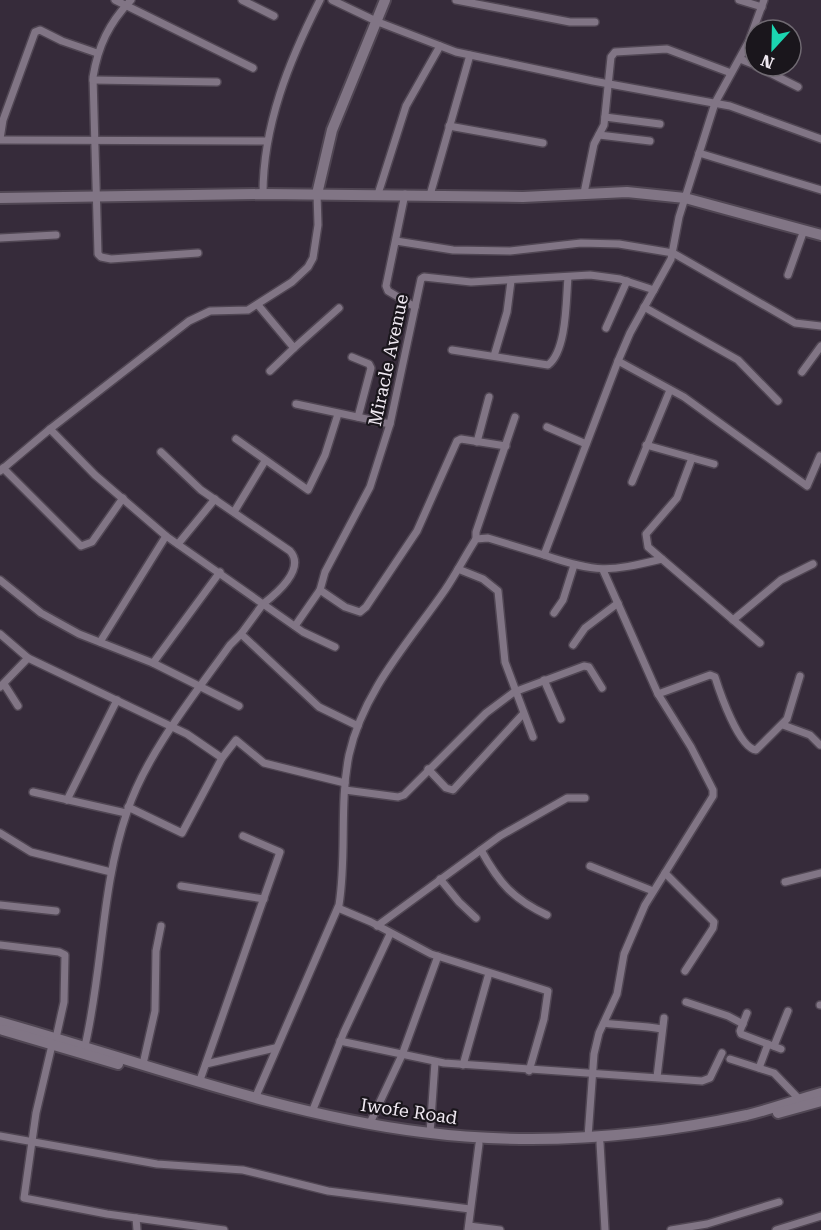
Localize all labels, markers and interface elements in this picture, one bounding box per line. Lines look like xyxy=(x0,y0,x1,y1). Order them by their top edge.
north arrow xyxy=(743,18,803,78)
text: N xyxy=(758,50,777,73)
street label: Miracle Avenue xyxy=(364,292,412,428)
street label: Iwofe Road xyxy=(359,1094,459,1128)

